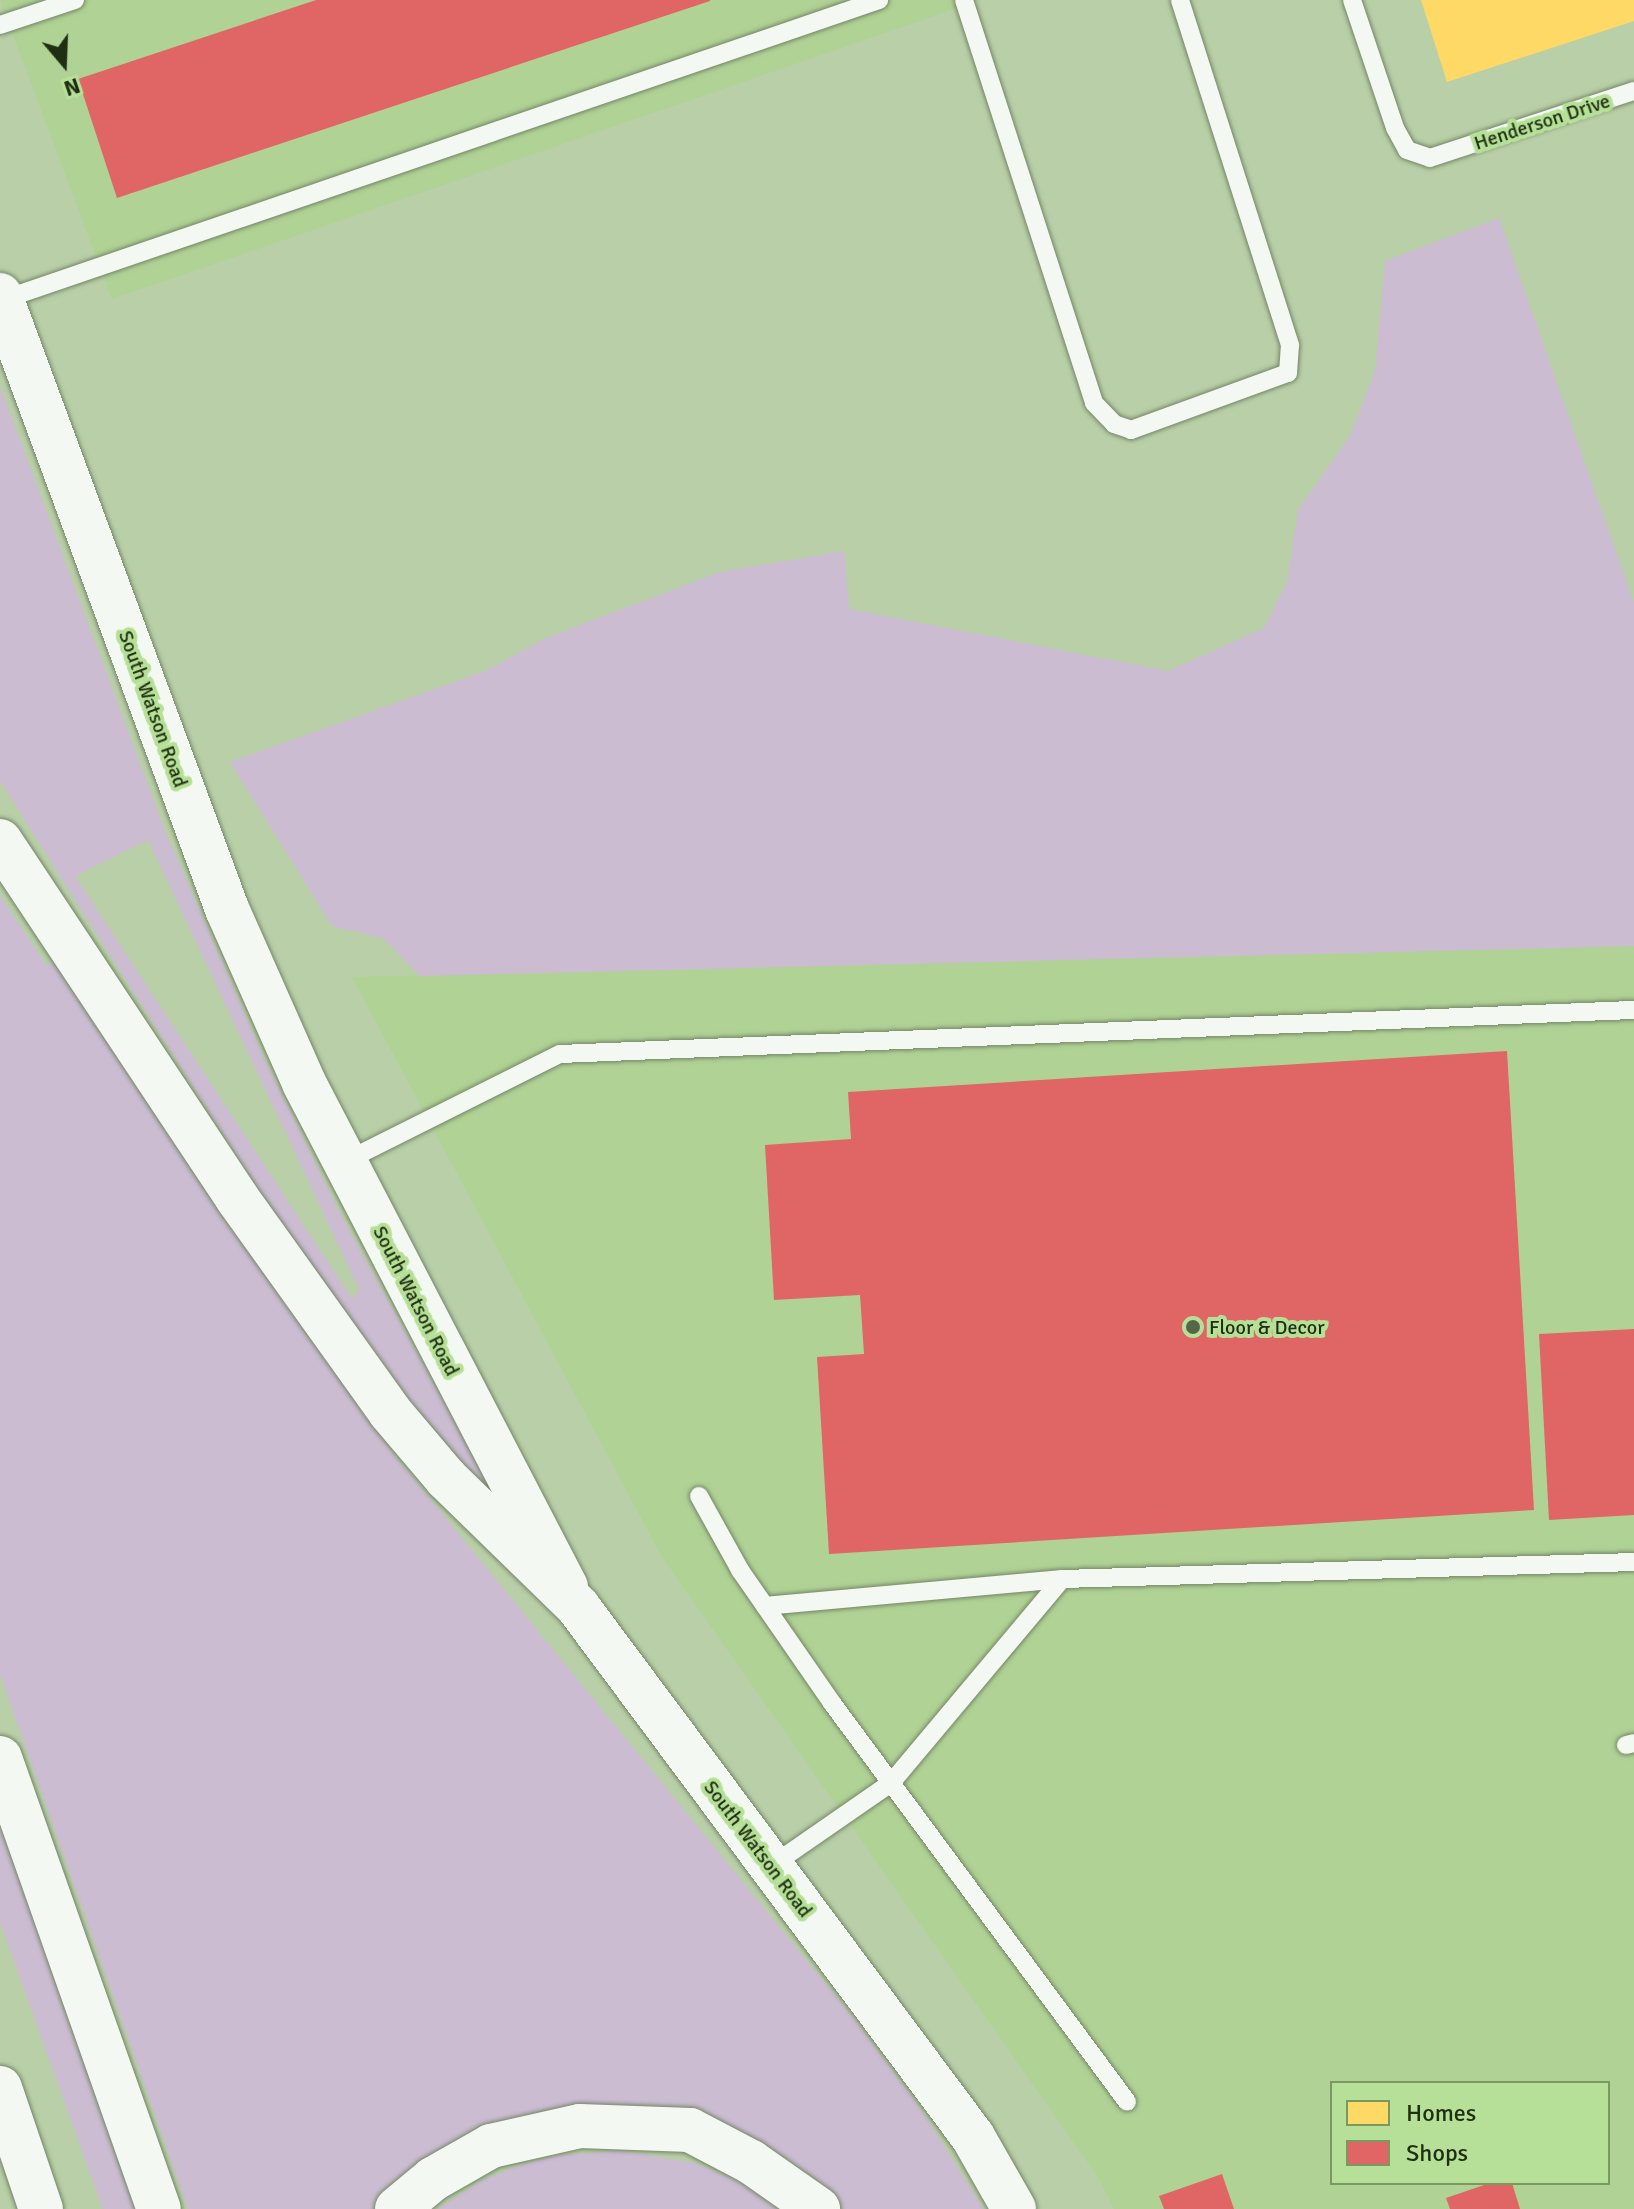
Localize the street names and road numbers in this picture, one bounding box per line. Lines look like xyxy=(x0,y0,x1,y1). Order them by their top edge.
street label: Henderson Drive xyxy=(1471,89,1613,155)
street label: South Watson Road xyxy=(113,627,193,791)
street label: South Watson Road xyxy=(368,1222,464,1380)
street label: South Watson Road xyxy=(699,1776,817,1922)

